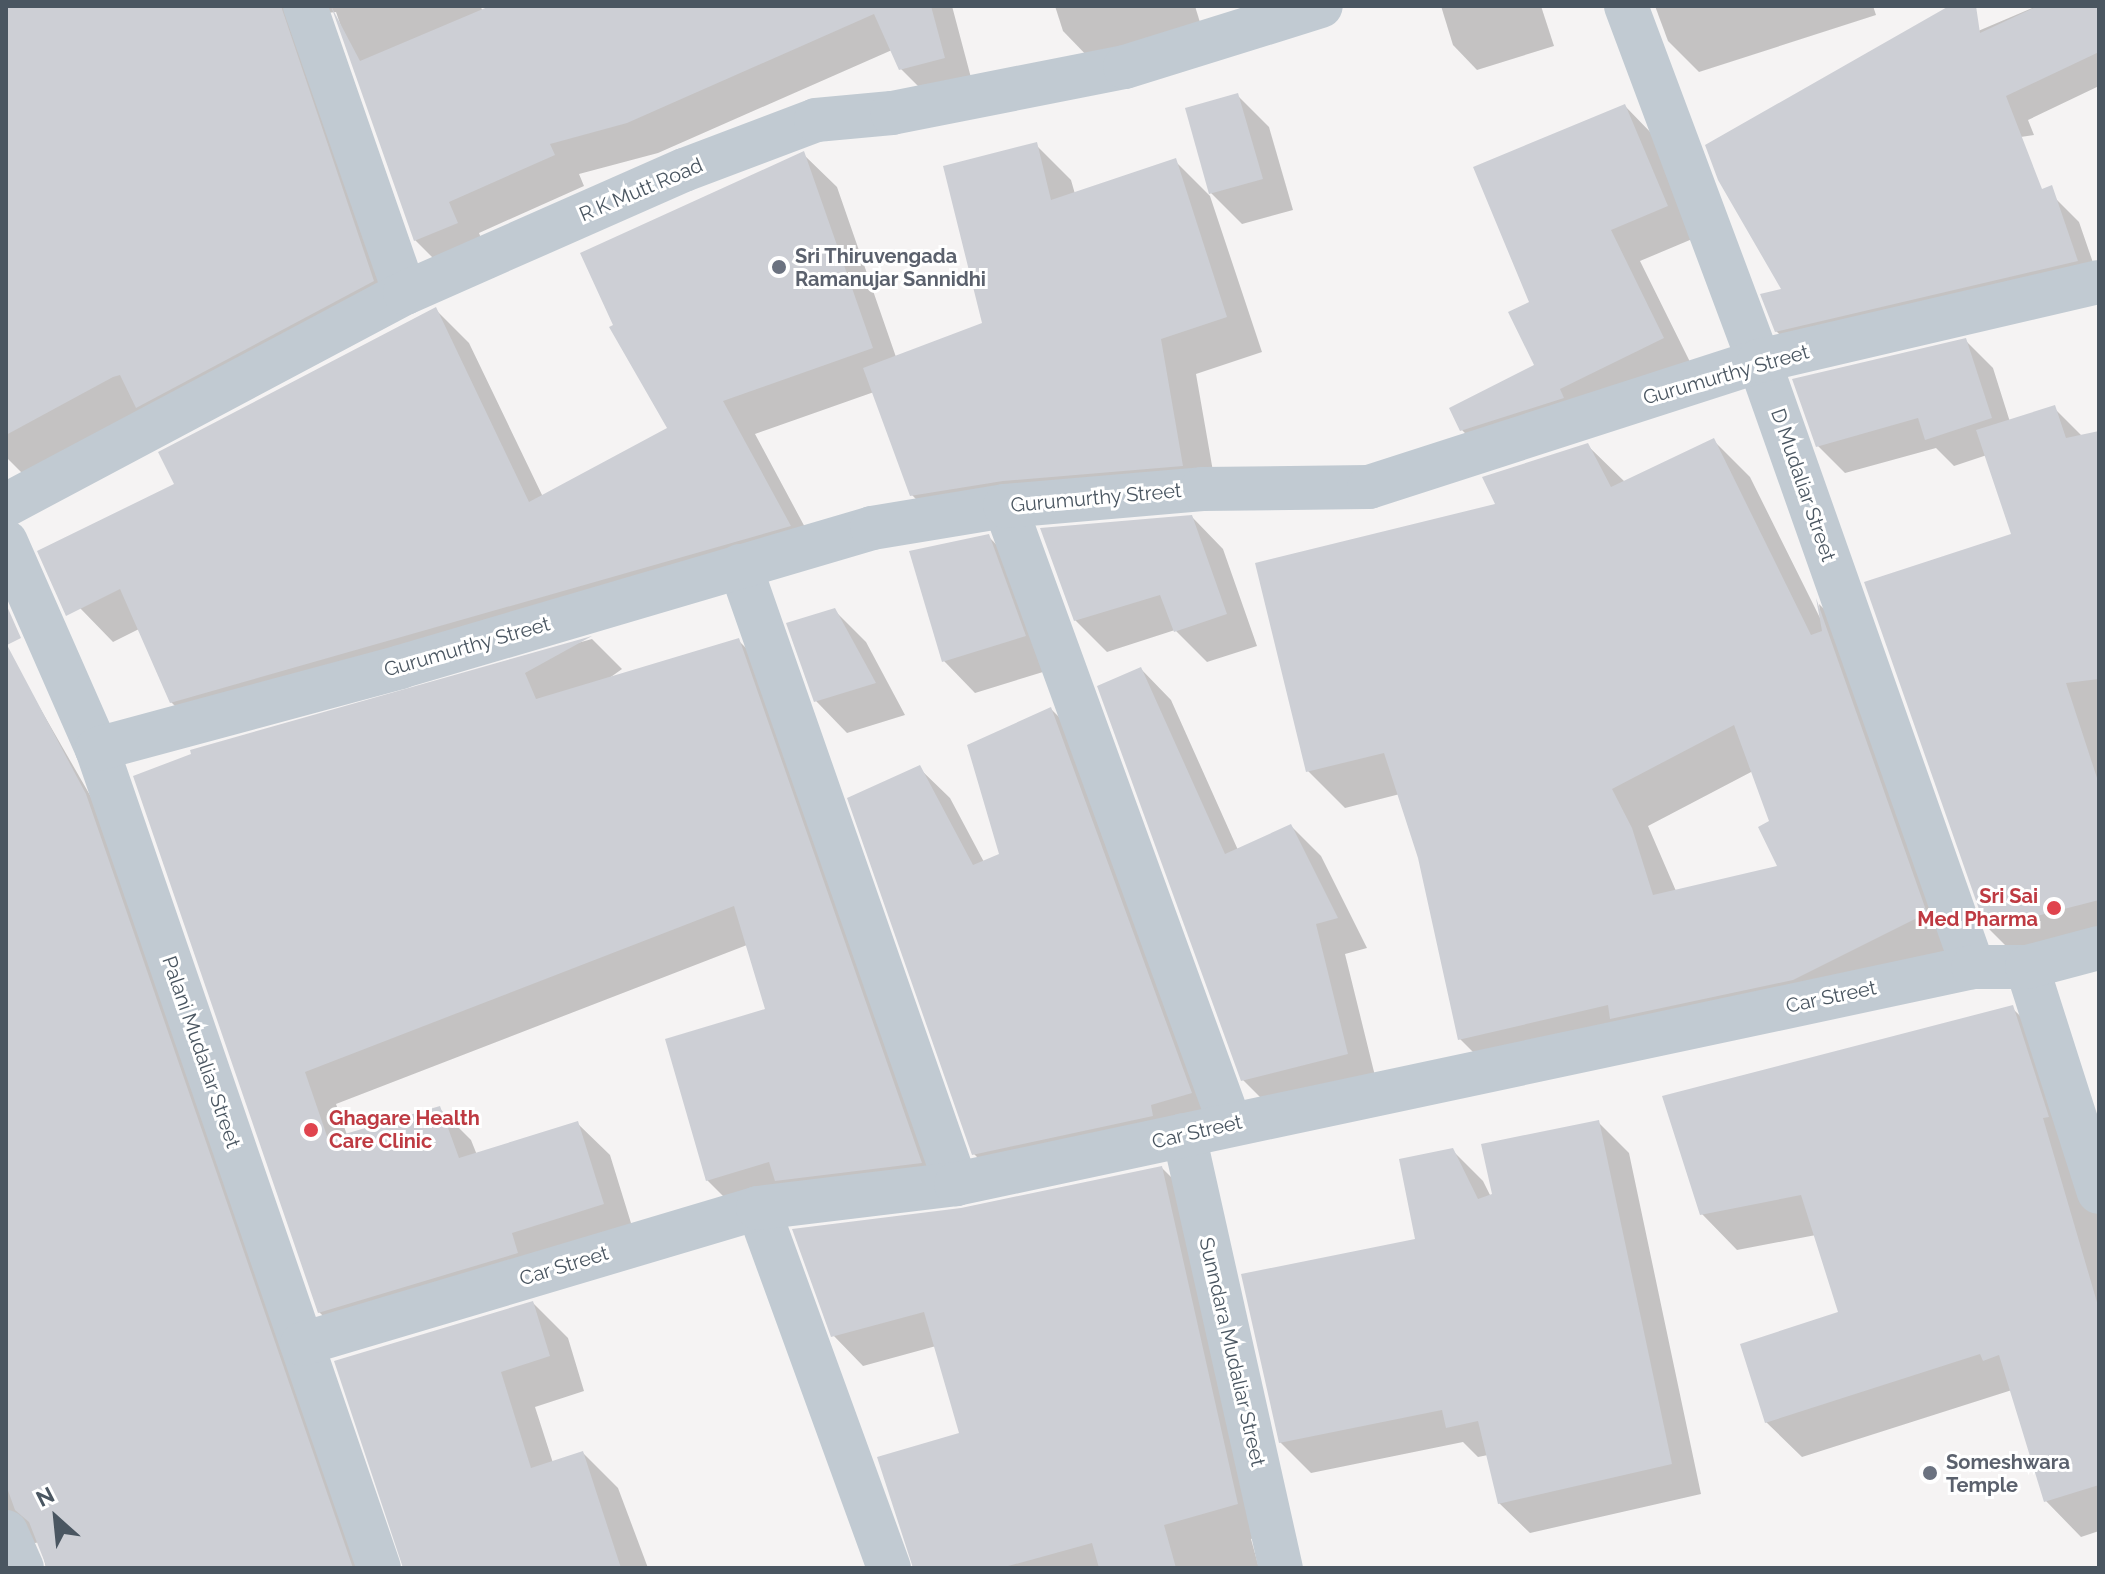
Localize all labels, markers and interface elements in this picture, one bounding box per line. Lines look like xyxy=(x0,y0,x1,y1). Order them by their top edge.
street label: R K Mutt Road xyxy=(576,153,706,227)
place label: Sri Thiruvengada Ramanujar Sannidhi xyxy=(795,244,986,291)
marker: Sri Thiruvengada Ramanujar Sannidhi xyxy=(770,258,788,276)
street label: Gurumurthy Street xyxy=(1640,340,1812,410)
street label: D Mudaliar Street xyxy=(1766,405,1840,565)
street label: Gurumurthy Street xyxy=(1009,479,1183,517)
street label: Gurumurthy Street xyxy=(381,612,553,682)
place label: Sri Sai Med Pharma xyxy=(1917,884,2038,931)
marker: Sri Sai Med Pharma xyxy=(2045,899,2063,917)
street label: Palani Mudaliar Street xyxy=(157,953,245,1151)
street label: Car Street xyxy=(1783,976,1879,1018)
place label: Ghagare Health Care Clinic xyxy=(329,1106,480,1153)
street label: Car Street xyxy=(1149,1110,1245,1154)
marker: Ghagare Health Care Clinic xyxy=(300,1119,322,1141)
street label: Sunndara Mudaliar Street xyxy=(1194,1235,1270,1469)
street label: Car Street xyxy=(516,1241,612,1291)
place label: Someshwara Temple xyxy=(1946,1450,2070,1497)
marker: Someshwara Temple xyxy=(1921,1464,1939,1482)
north arrow xyxy=(16,1478,96,1558)
text: N xyxy=(32,1481,58,1512)

